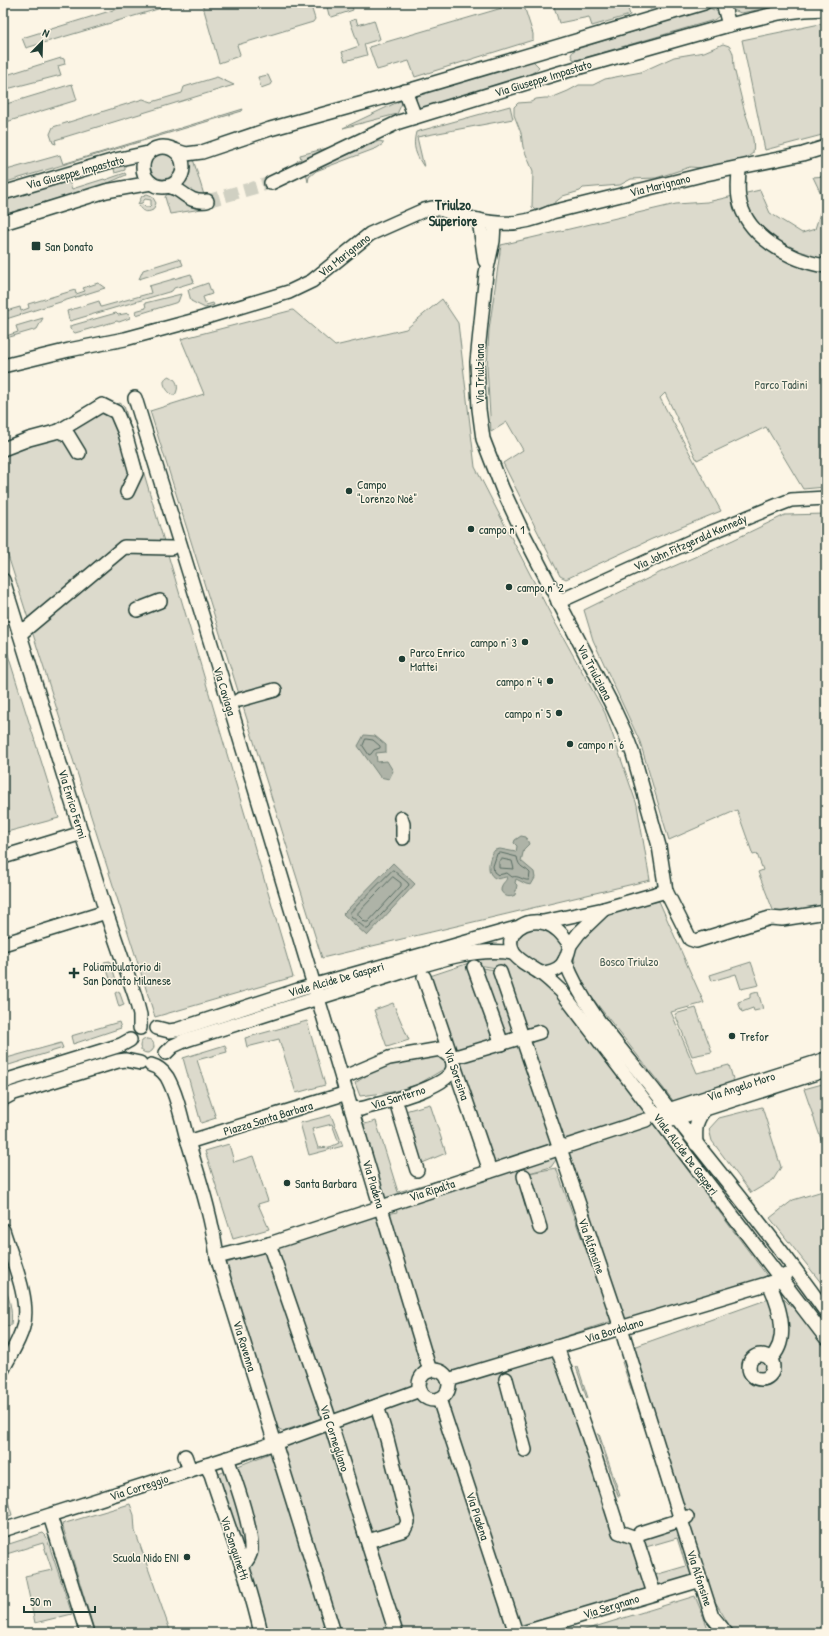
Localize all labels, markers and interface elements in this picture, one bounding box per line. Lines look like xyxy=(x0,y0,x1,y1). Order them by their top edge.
north arrow xyxy=(22,22,62,62)
text: N xyxy=(40,25,51,40)
street label: Via Giuseppe Impastato xyxy=(492,55,594,101)
street label: Via Giuseppe Impastato xyxy=(24,151,126,193)
street label: Via Marignano xyxy=(628,169,692,201)
district label: Triulzo Superiore xyxy=(429,195,478,232)
street label: Via Marignano xyxy=(314,229,374,281)
place label: San Donato xyxy=(45,238,93,255)
marker: San Donato xyxy=(30,240,42,252)
street label: Via Triulziana xyxy=(471,343,488,404)
park label: Parco Tadini xyxy=(754,376,808,393)
place label: Campo "Lorenzo Noè" xyxy=(357,476,417,507)
marker: Campo "Lorenzo Noè" xyxy=(344,486,354,496)
street label: Via John Fitzgerald Kennedy xyxy=(631,509,749,575)
place label: campo n° 1 xyxy=(479,521,525,538)
marker: campo n° 1 xyxy=(466,524,476,534)
place label: campo n° 2 xyxy=(517,579,564,596)
marker: campo n° 2 xyxy=(504,582,514,592)
place label: campo n° 3 xyxy=(470,634,517,651)
marker: campo n° 3 xyxy=(520,637,530,647)
street label: Via Triulziana xyxy=(573,641,617,703)
place label: Parco Enrico Mattei xyxy=(410,644,465,675)
marker: Parco Enrico Mattei xyxy=(397,654,407,664)
street label: Via Caviaga xyxy=(210,664,241,718)
place label: campo n° 4 xyxy=(496,673,542,690)
marker: campo n° 4 xyxy=(545,676,555,686)
place label: campo n° 5 xyxy=(505,705,551,722)
marker: campo n° 5 xyxy=(554,708,564,718)
place label: campo n° 6 xyxy=(578,736,624,753)
marker: campo n° 6 xyxy=(565,739,575,749)
street label: Via Enrico Fermi xyxy=(54,767,92,841)
park label: Bosco Triulzo xyxy=(600,953,659,970)
street label: Viale Alcide De Gasperi xyxy=(286,957,386,1001)
place label: Poliambulatorio di San Donato Milanese xyxy=(83,958,171,989)
marker: Poliambulatorio di San Donato Milanese xyxy=(68,967,80,979)
place label: Trefor xyxy=(740,1028,769,1045)
marker: Trefor xyxy=(727,1031,737,1041)
street label: Via Soresina xyxy=(440,1046,474,1103)
street label: Via Angelo Moro xyxy=(705,1067,777,1105)
street label: Via Santerno xyxy=(369,1081,428,1113)
street label: Piazza Santa Barbara xyxy=(221,1096,315,1140)
street label: Viale Alcide De Gasperi xyxy=(649,1109,723,1199)
street label: Via Piadena xyxy=(359,1158,389,1211)
place label: Santa Barbara xyxy=(295,1175,357,1192)
street label: Via Ripalta xyxy=(407,1175,457,1205)
marker: Santa Barbara xyxy=(282,1178,292,1188)
street label: Via Alfonsine xyxy=(575,1216,610,1276)
street label: Via Bordolano xyxy=(583,1313,645,1347)
street label: Via Ravenna xyxy=(229,1319,261,1374)
street label: Via Cornegliano xyxy=(316,1402,354,1474)
street label: Via Correggio xyxy=(108,1470,171,1504)
street label: Via Piadena xyxy=(462,1490,494,1543)
street label: Via Sanguinetti xyxy=(217,1514,253,1582)
street label: Via Alfonsine xyxy=(683,1548,717,1608)
place label: Scuola Nido ENI xyxy=(113,1549,179,1566)
marker: Scuola Nido ENI xyxy=(182,1552,192,1562)
scale bar xyxy=(24,1588,95,1614)
street label: Via Sergnano xyxy=(581,1589,641,1623)
text: 50 m xyxy=(30,1593,51,1610)

